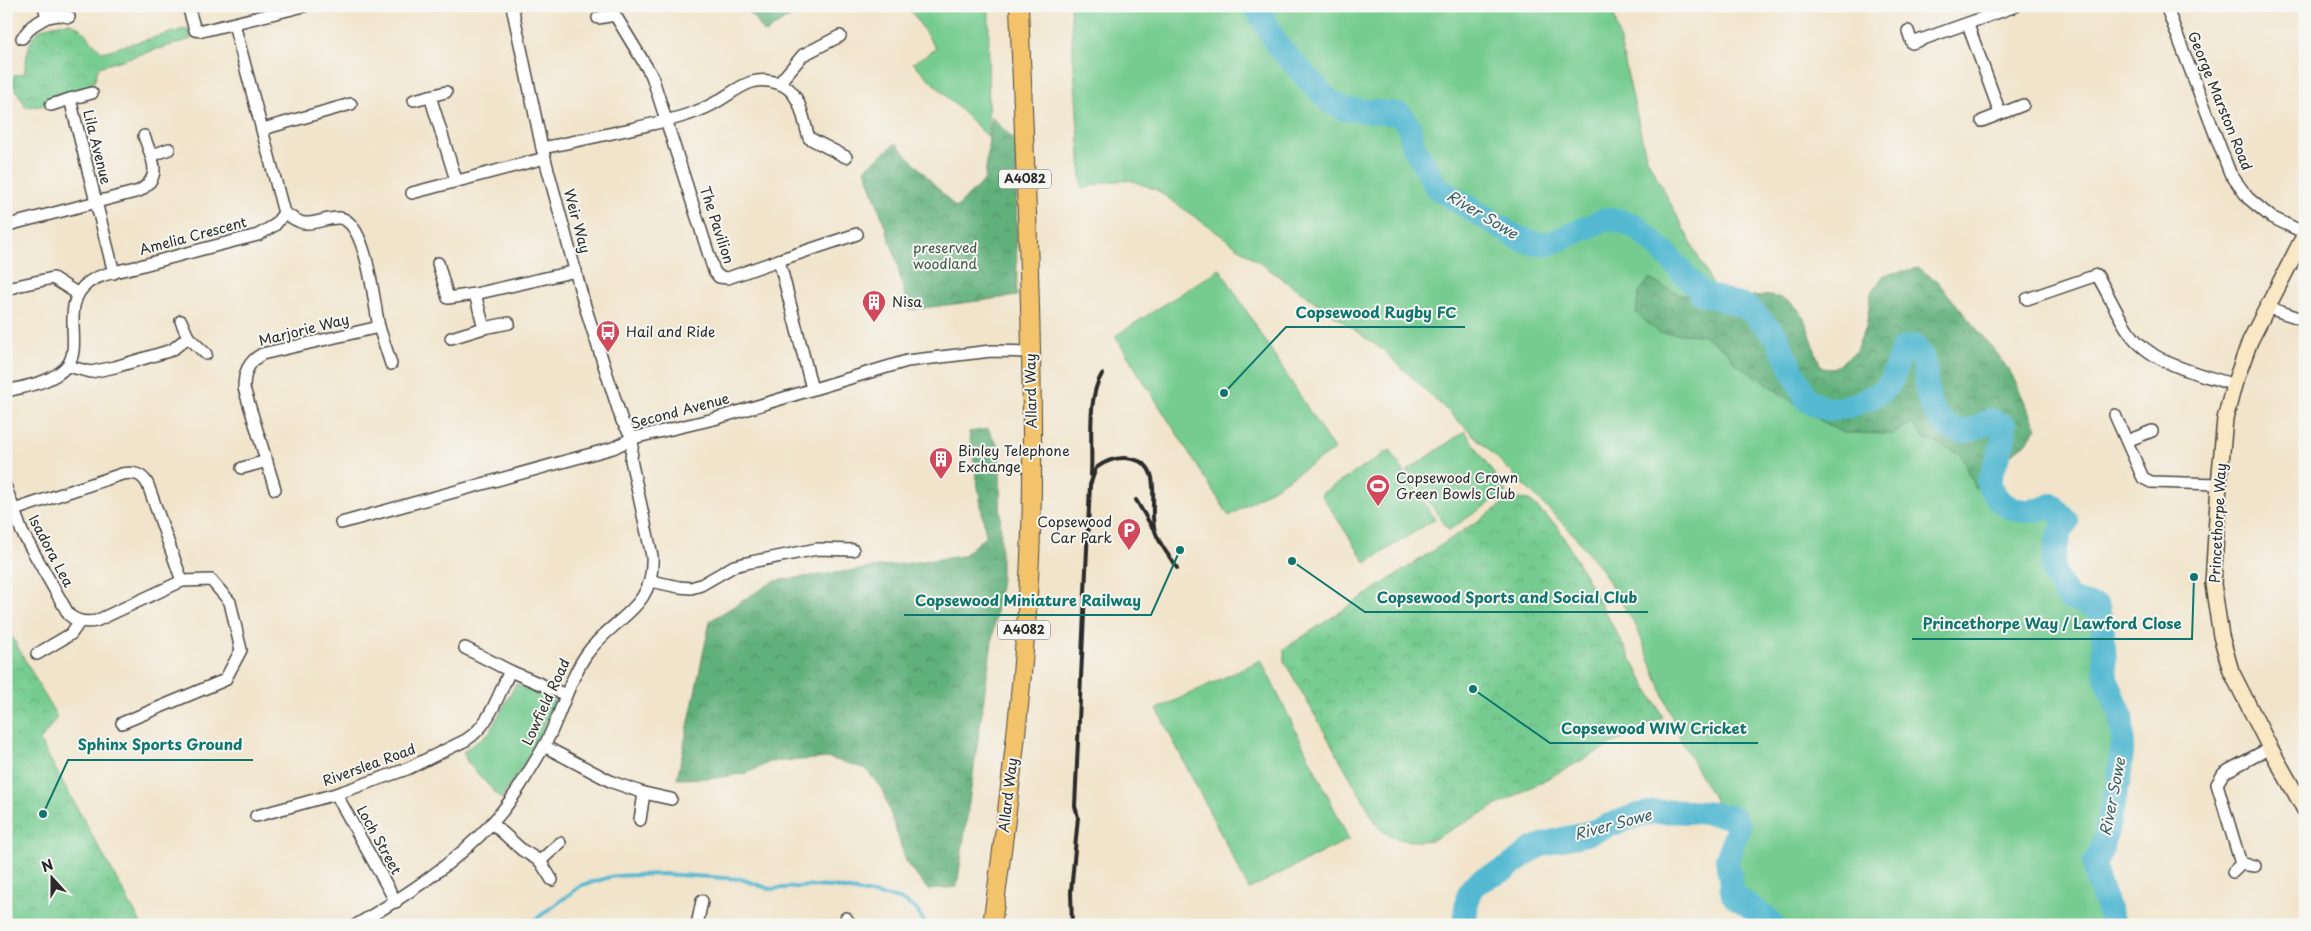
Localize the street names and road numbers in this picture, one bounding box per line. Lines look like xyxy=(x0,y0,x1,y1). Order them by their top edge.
street label: George Marston Road xyxy=(2183,28,2258,174)
street label: Lila Avenue xyxy=(78,107,117,187)
road number: A4082 xyxy=(999,170,1051,188)
street label: The Pavilion xyxy=(695,183,740,266)
street label: Weir Way xyxy=(559,186,596,255)
street label: Amelia Crescent xyxy=(137,211,249,260)
street label: Marjorie Way xyxy=(256,308,351,351)
street label: Allard Way xyxy=(1019,353,1042,429)
street label: Second Avenue xyxy=(628,387,732,434)
street label: Princethorpe Way xyxy=(2204,462,2231,583)
street label: Isadora Lea xyxy=(24,511,80,591)
road number: A4082 xyxy=(998,620,1050,640)
street label: Lowfield Road xyxy=(516,655,575,749)
street label: Riverslea Road xyxy=(319,738,418,791)
street label: Allard Way xyxy=(992,756,1023,834)
street label: Loch Street xyxy=(352,801,407,878)

